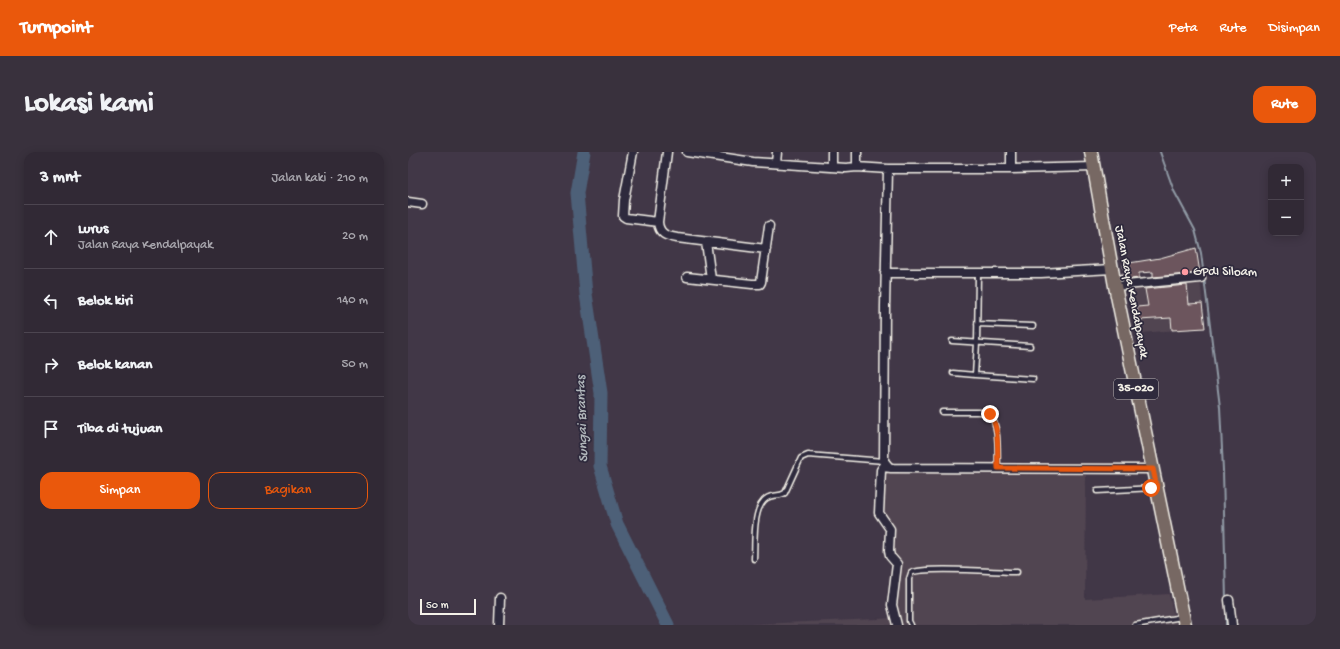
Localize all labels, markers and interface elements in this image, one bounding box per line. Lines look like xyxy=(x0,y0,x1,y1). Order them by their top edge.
text: Turnpoint xyxy=(20,17,92,40)
text: Peta xyxy=(1169,20,1198,37)
text: Rute xyxy=(1220,20,1246,37)
text: Disimpan xyxy=(1268,20,1320,37)
button: Rute xyxy=(1253,86,1316,123)
text: Lokasi kami xyxy=(24,88,154,121)
map controls xyxy=(1268,164,1304,236)
button: + xyxy=(1268,164,1304,200)
text: 3 mnt xyxy=(40,168,80,188)
text: Jalan kaki · 210 m xyxy=(271,171,368,186)
button: − xyxy=(1268,200,1304,236)
text: Lurus xyxy=(78,220,108,238)
street label: Jalan Raya Kendalpayak xyxy=(1111,224,1151,361)
icon: ahead xyxy=(40,226,62,248)
text: 20 m xyxy=(342,229,368,244)
text: Jalan Raya Kendalpayak xyxy=(78,238,213,253)
place label: GPdI Siloam xyxy=(1193,265,1257,280)
marker: GPdI Siloam xyxy=(1180,267,1190,277)
icon: left xyxy=(40,290,62,312)
text: Belok kiri xyxy=(78,292,133,310)
text: 140 m xyxy=(337,293,368,308)
icon: right xyxy=(40,354,62,376)
text: Belok kanan xyxy=(78,356,152,374)
text: 50 m xyxy=(341,357,368,372)
water label: Sungai Brantas xyxy=(573,373,593,463)
road number: 35-020 xyxy=(1114,379,1158,399)
route end xyxy=(981,405,999,423)
icon: arrive xyxy=(40,418,62,440)
text: Tiba di tujuan xyxy=(78,420,162,438)
button: Simpan xyxy=(40,472,200,509)
button: Bagikan xyxy=(208,472,368,509)
route start xyxy=(1142,479,1160,497)
scale bar xyxy=(420,597,476,616)
text: 50 m xyxy=(426,600,448,612)

